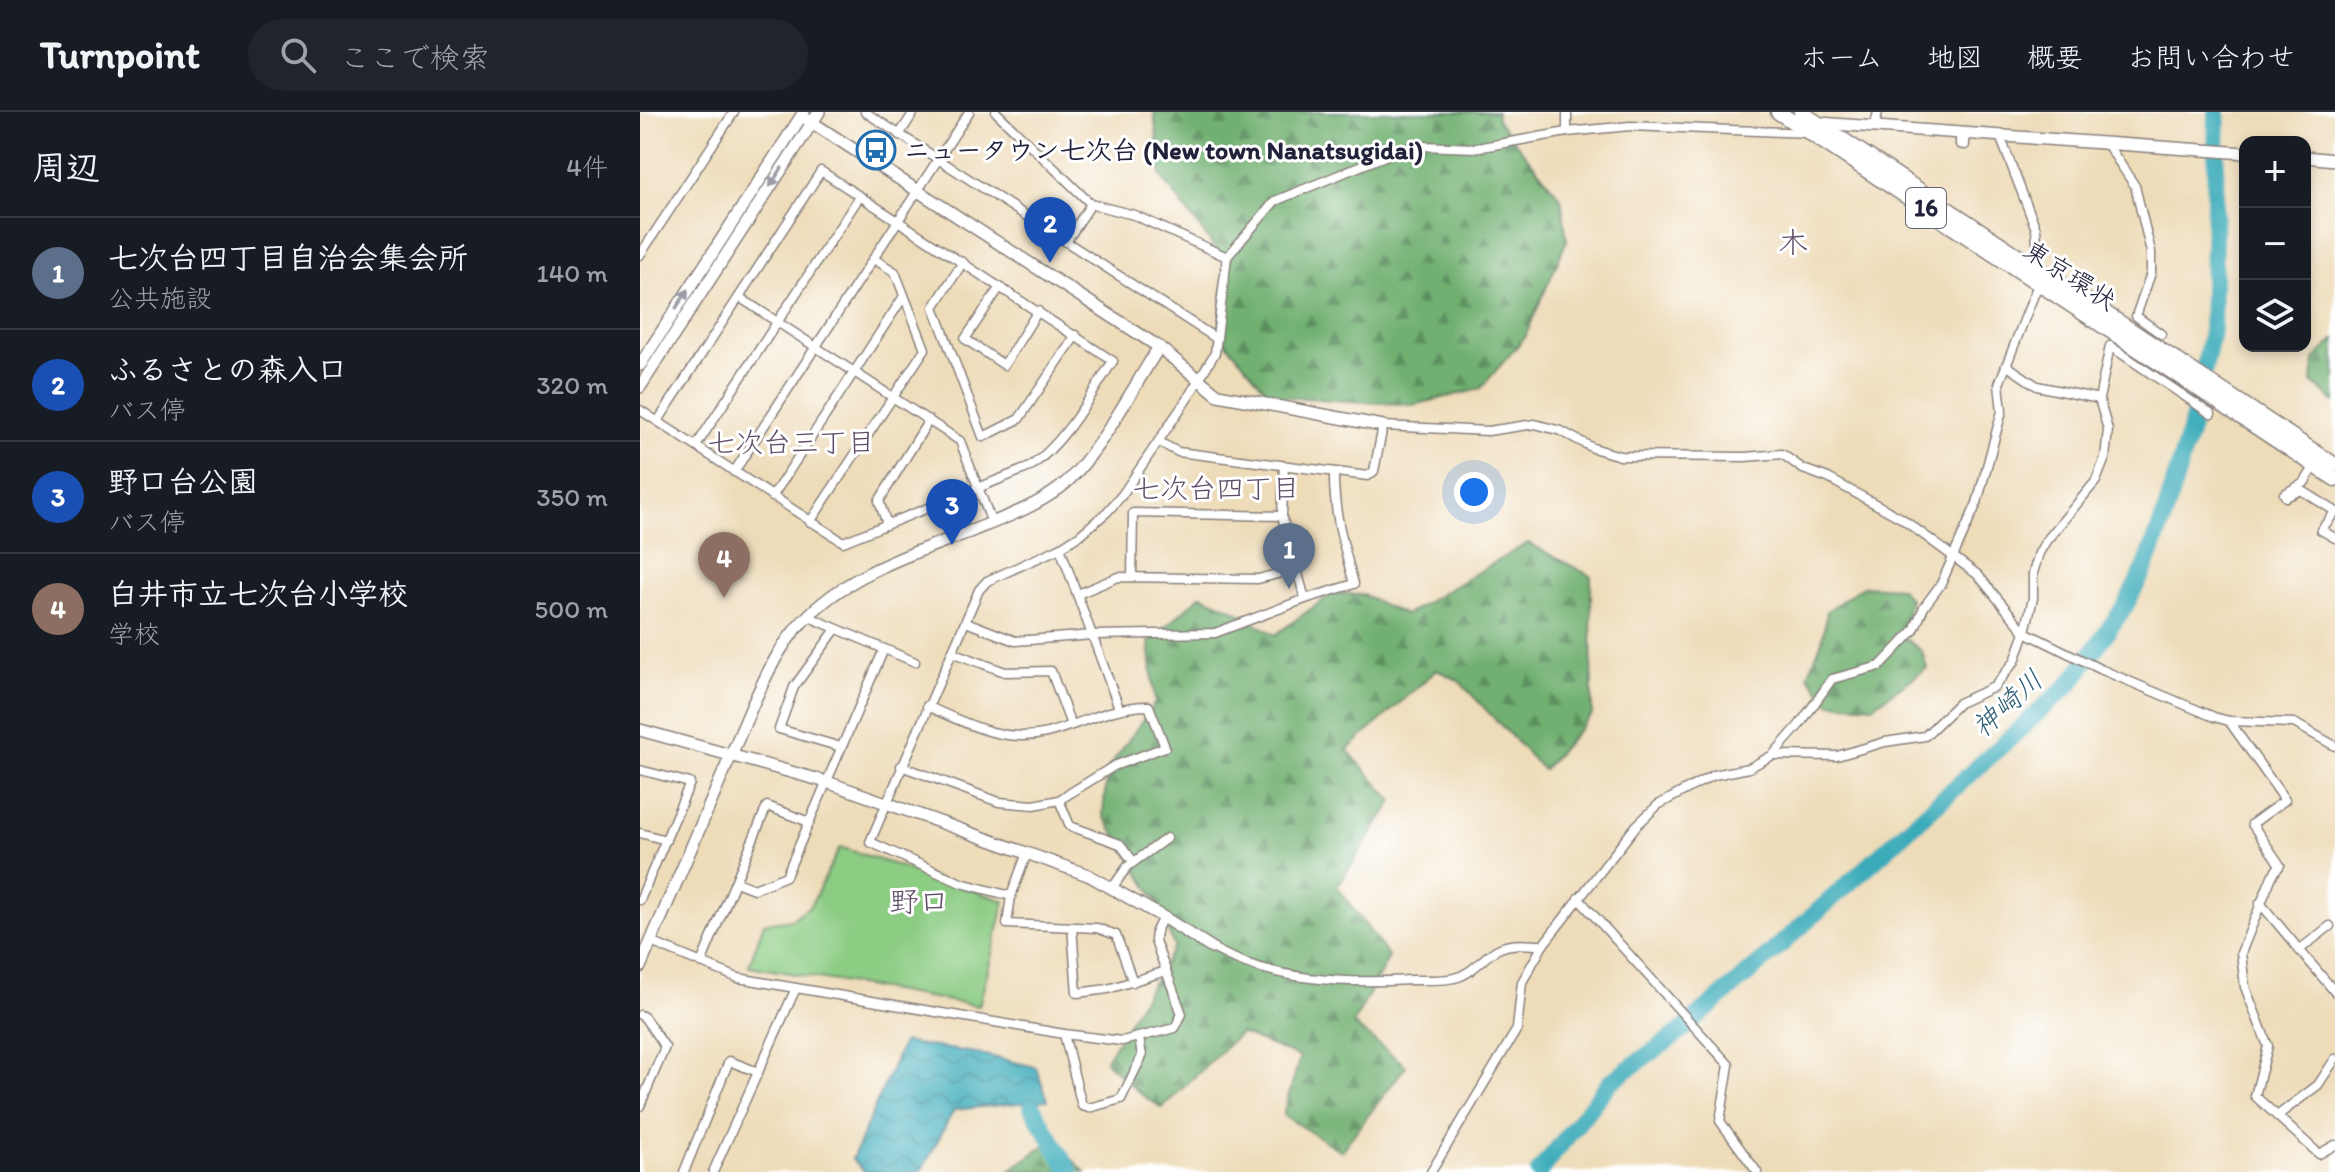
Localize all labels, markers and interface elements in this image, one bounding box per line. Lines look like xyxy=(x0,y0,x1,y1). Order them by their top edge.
search box xyxy=(248,19,808,91)
text: Turnpoint xyxy=(40,32,200,78)
icon: search xyxy=(276,33,320,77)
text: ここで検索 xyxy=(340,39,490,76)
text: ホーム xyxy=(1800,40,1883,74)
text: 地図 xyxy=(1927,40,1983,74)
text: 概要 xyxy=(2027,40,2083,74)
text: お問い合わせ xyxy=(2127,40,2295,74)
bus stop icon: ニュータウン七次台 (New town Nanatsugidai) xyxy=(855,129,897,171)
place label: ニュータウン七次台 (New town Nanatsugidai) xyxy=(904,134,1423,166)
map controls xyxy=(2239,136,2311,352)
button: + xyxy=(2239,136,2311,208)
text: 周辺 xyxy=(32,147,100,188)
text: 4件 xyxy=(566,151,608,183)
one-way arrow xyxy=(769,167,784,188)
road number: 16 xyxy=(1906,188,1946,228)
pin: 2 xyxy=(1024,197,1076,263)
button: − xyxy=(2239,208,2311,280)
district label: 木 xyxy=(1778,224,1808,261)
street label: 東京環状 xyxy=(2018,233,2122,317)
text: 七次台四丁目自治会集会所 xyxy=(108,239,468,276)
text: 1 xyxy=(52,257,64,289)
text: 140 m xyxy=(537,257,608,289)
button: layers xyxy=(2239,280,2311,352)
text: 公共施設 xyxy=(108,282,212,314)
one-way arrow xyxy=(675,289,690,310)
text: ふるさとの森入口 xyxy=(108,351,347,388)
text: 2 xyxy=(51,369,65,401)
text: 320 m xyxy=(536,369,608,401)
text: バス停 xyxy=(108,394,186,426)
district label: 七次台三丁目 xyxy=(707,425,875,459)
text: 野口台公園 xyxy=(108,463,258,500)
district label: 七次台四丁目 xyxy=(1132,471,1300,505)
your location xyxy=(1454,472,1494,512)
pin: 3 xyxy=(926,479,978,545)
text: 3 xyxy=(51,481,65,513)
text: 350 m xyxy=(536,481,608,513)
text: バス停 xyxy=(108,506,186,538)
pin: 1 xyxy=(1263,523,1315,589)
pin: 4 xyxy=(698,532,750,598)
text: 白井市立七次台小学校 xyxy=(108,575,408,612)
text: 4 xyxy=(50,593,66,625)
text: 500 m xyxy=(535,593,608,625)
text: 学校 xyxy=(108,618,160,650)
water label: 神崎川 xyxy=(1964,662,2050,744)
district label: 野口 xyxy=(889,883,949,920)

